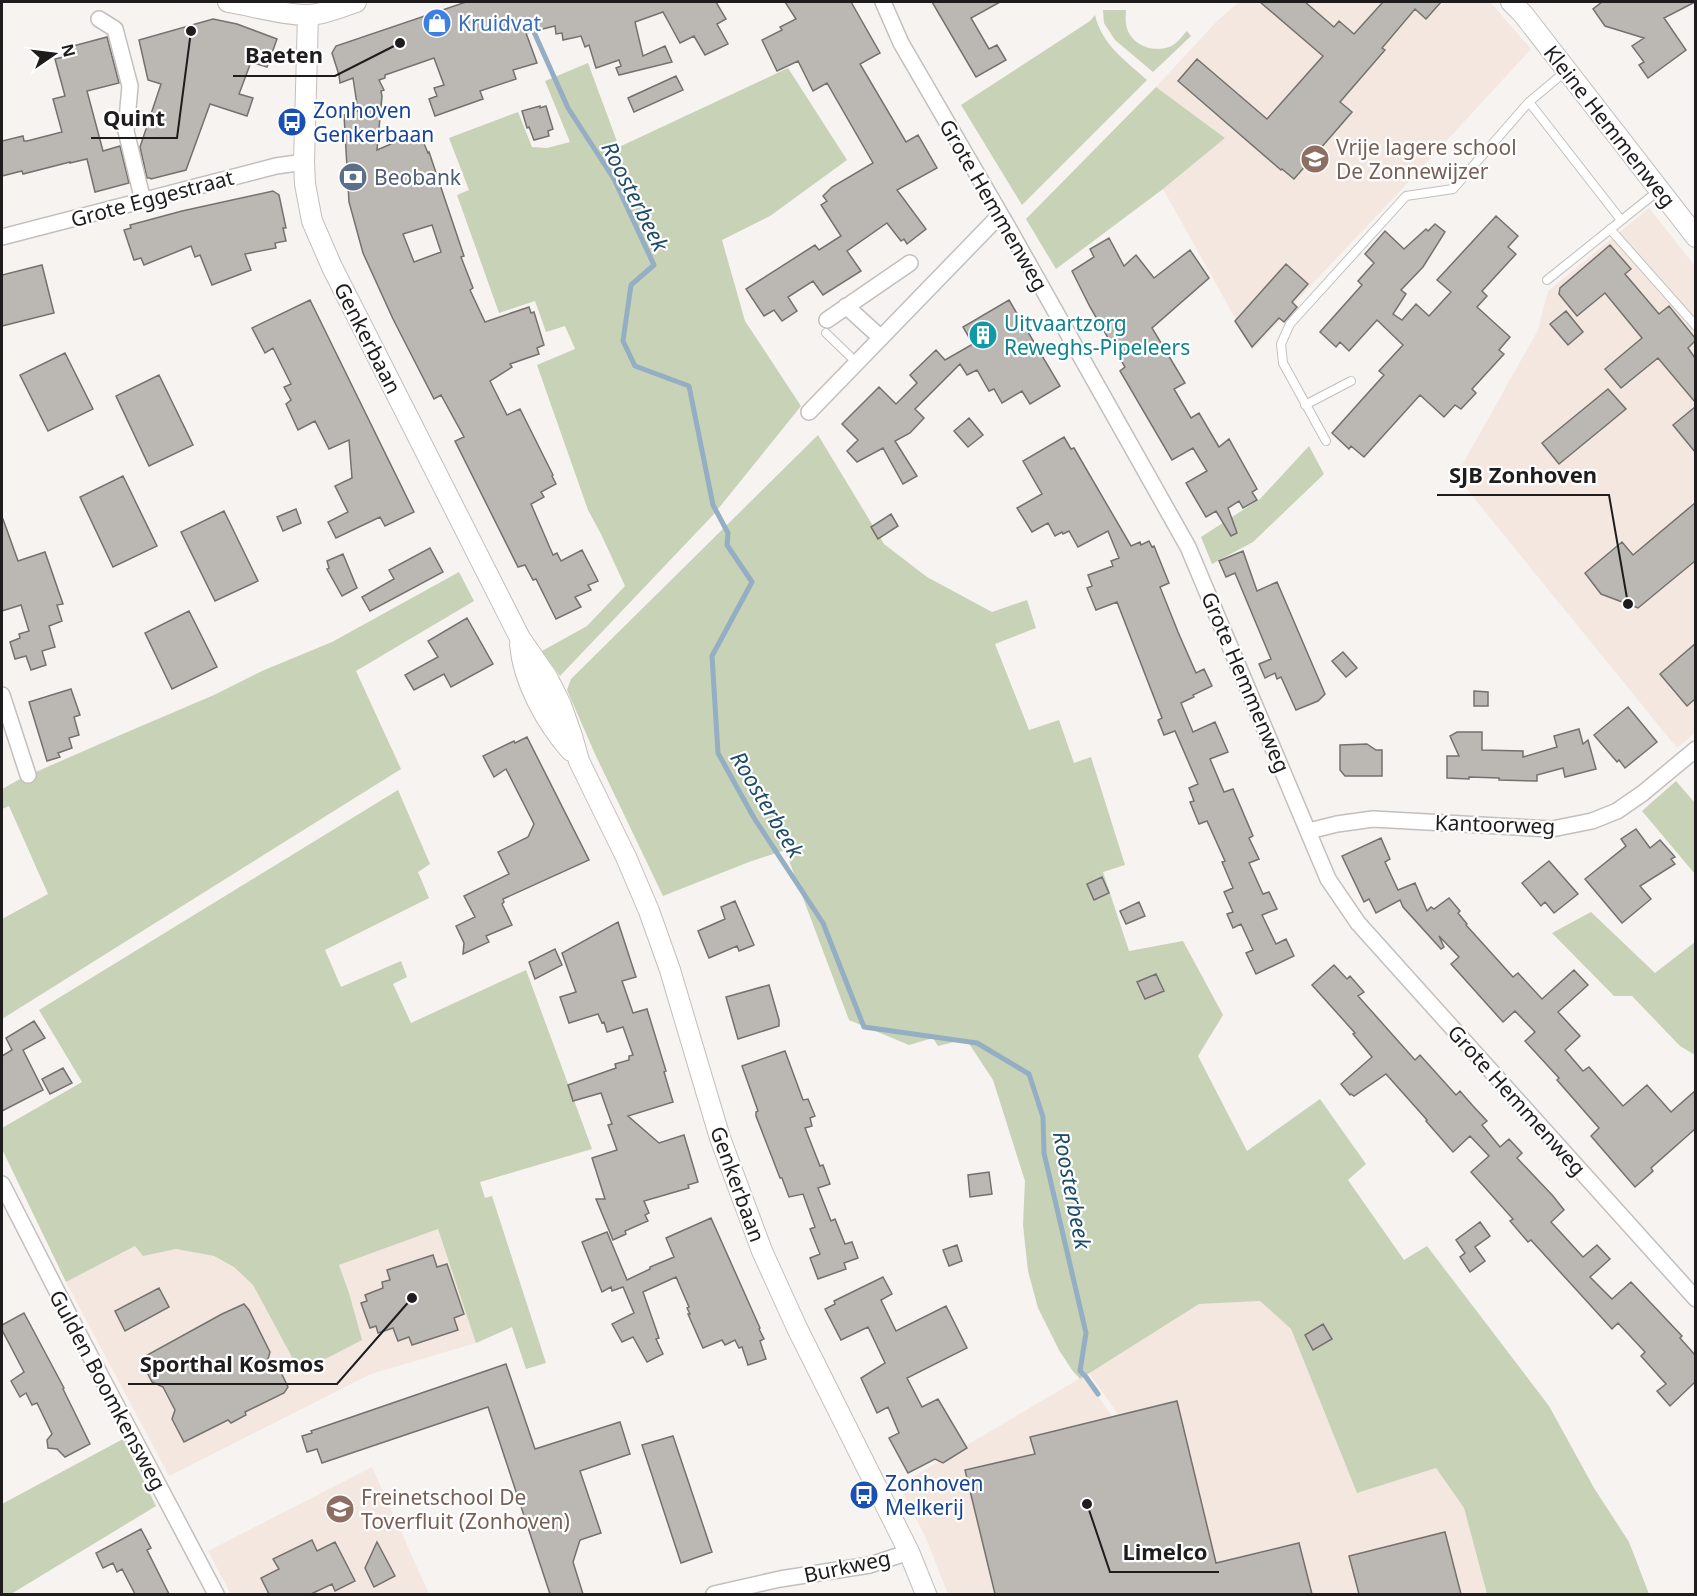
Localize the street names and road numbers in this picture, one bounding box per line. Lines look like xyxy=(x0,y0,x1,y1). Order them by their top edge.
street label: Kleine Hemmenweg xyxy=(1538,39,1682,213)
street label: Grote Hemmenweg xyxy=(933,114,1055,296)
street label: Grote Eggestraat xyxy=(67,163,237,233)
street label: Genkerbaan xyxy=(328,278,408,398)
street label: Grote Hemmenweg xyxy=(1195,587,1297,777)
street label: Kantoorweg xyxy=(1434,808,1556,840)
street label: Grote Hemmenweg xyxy=(1442,1019,1592,1181)
street label: Genkerbaan xyxy=(704,1122,772,1246)
street label: Gulden Boomkensweg xyxy=(43,1285,173,1495)
street label: Burkweg xyxy=(801,1543,893,1589)

